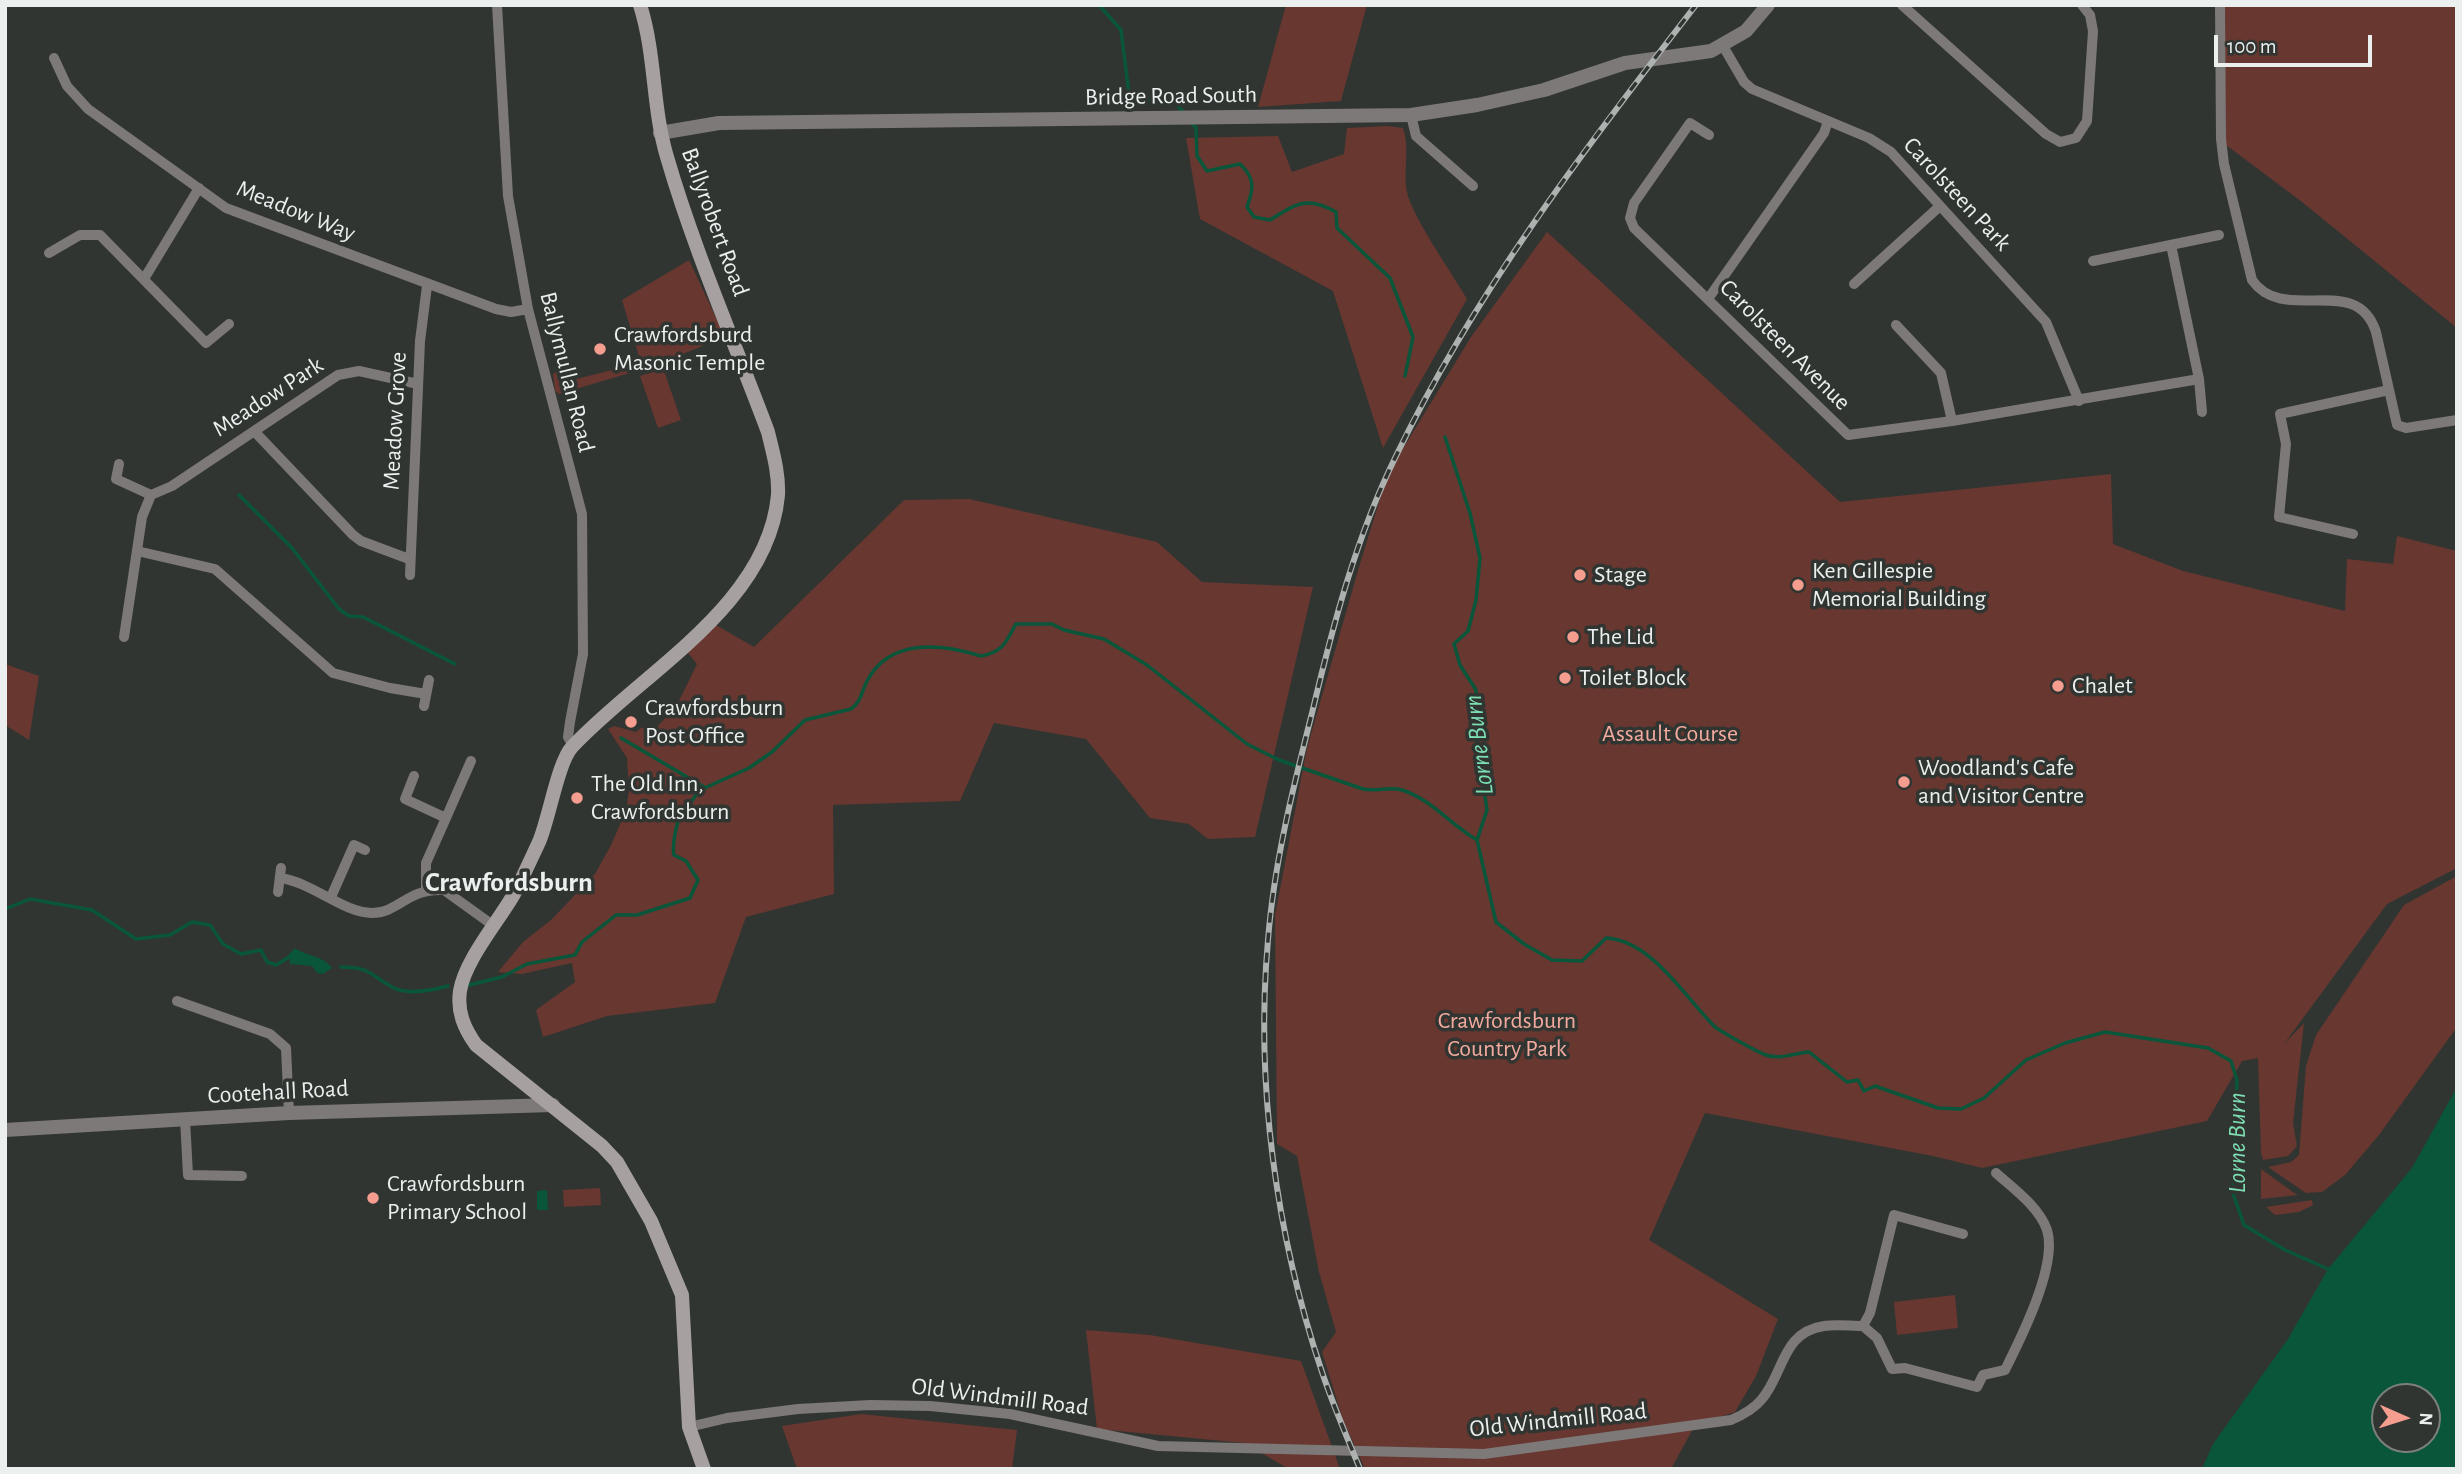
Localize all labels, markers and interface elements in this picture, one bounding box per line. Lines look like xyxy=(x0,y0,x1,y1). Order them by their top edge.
scale bar xyxy=(2217,21,2374,65)
text: 100 m xyxy=(2227,36,2277,57)
street label: Bridge Road South xyxy=(1085,80,1257,112)
street label: Carolsteen Park xyxy=(1897,131,2017,257)
street label: Ballyrobert Road xyxy=(675,144,755,300)
street label: Meadow Way xyxy=(232,174,360,248)
street label: Carolsteen Avenue xyxy=(1714,274,1856,416)
street label: Ballymullan Road xyxy=(533,289,601,455)
place label: Crawfordsburd Masonic Temple xyxy=(614,321,765,377)
marker: Crawfordsburd Masonic Temple xyxy=(592,341,608,357)
street label: Meadow Park xyxy=(207,351,329,443)
street label: Meadow Grove xyxy=(377,351,413,491)
place label: Ken Gillespie Memorial Building xyxy=(1812,557,1986,613)
place label: Stage xyxy=(1594,561,1647,589)
marker: Stage xyxy=(1572,567,1588,583)
marker: Ken Gillespie Memorial Building xyxy=(1790,577,1806,593)
place label: The Lid xyxy=(1587,623,1654,651)
marker: The Lid xyxy=(1565,629,1581,645)
place label: Toilet Block xyxy=(1579,664,1686,692)
marker: Toilet Block xyxy=(1557,670,1573,686)
place label: Chalet xyxy=(2072,672,2133,700)
marker: Chalet xyxy=(2050,678,2066,694)
water label: Lorne Burn xyxy=(1457,693,1501,797)
place label: Crawfordsburn Post Office xyxy=(645,694,783,750)
marker: Crawfordsburn Post Office xyxy=(623,714,639,730)
park label: Assault Course xyxy=(1602,720,1738,748)
place label: Woodland's Cafe and Visitor Centre xyxy=(1918,754,2084,810)
place label: The Old Inn, Crawfordsburn xyxy=(591,770,729,826)
marker: Woodland's Cafe and Visitor Centre xyxy=(1896,774,1912,790)
marker: The Old Inn, Crawfordsburn xyxy=(569,790,585,806)
district label: Crawfordsburn xyxy=(425,866,593,900)
park label: Crawfordsburn Country Park xyxy=(1438,1007,1576,1063)
street label: Cootehall Road xyxy=(207,1074,349,1110)
water label: Lorne Burn xyxy=(2221,1092,2253,1194)
place label: Crawfordsburn Primary School xyxy=(387,1170,527,1226)
marker: Crawfordsburn Primary School xyxy=(365,1190,381,1206)
street label: Old Windmill Road xyxy=(910,1372,1090,1422)
north arrow xyxy=(2371,1383,2441,1453)
street label: Old Windmill Road xyxy=(1468,1396,1648,1444)
text: N xyxy=(2416,1412,2435,1426)

